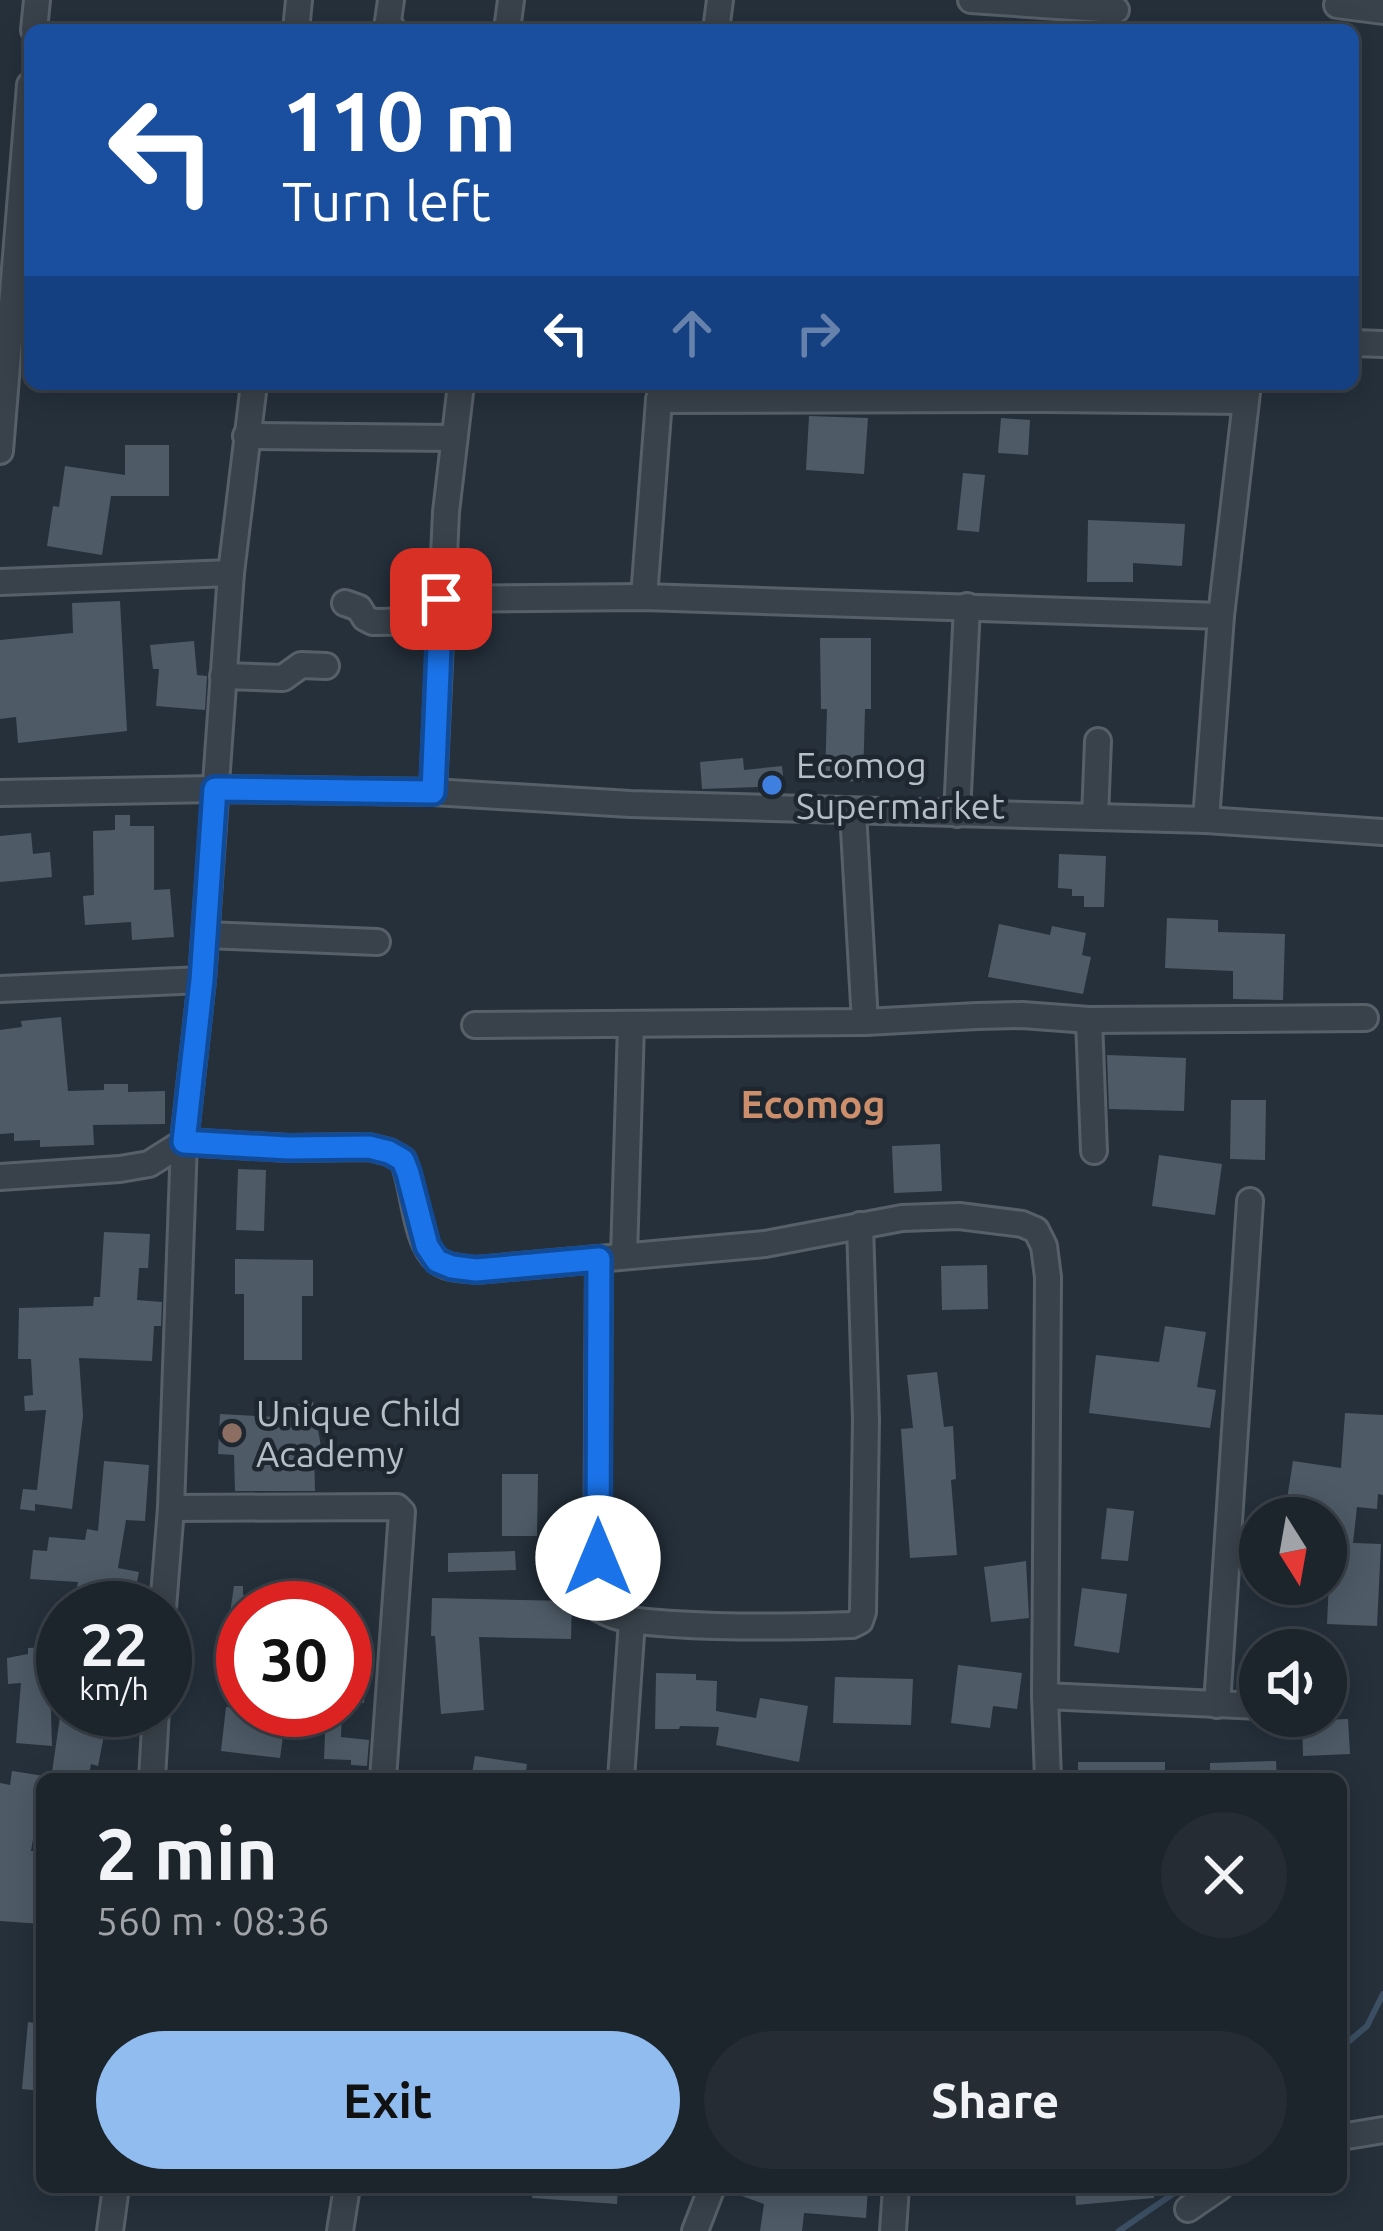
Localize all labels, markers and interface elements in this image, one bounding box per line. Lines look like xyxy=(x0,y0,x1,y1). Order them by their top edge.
icon: left xyxy=(84,72,240,228)
text: 110 m xyxy=(282,73,516,167)
text: Turn left xyxy=(282,171,491,231)
icon: left xyxy=(533,300,599,366)
icon: ahead xyxy=(659,300,725,366)
icon: right xyxy=(785,300,851,366)
pin xyxy=(390,548,492,650)
icon: arrive xyxy=(408,566,474,632)
place label: Ecomog Supermarket xyxy=(796,744,1005,826)
marker: Ecomog Supermarket xyxy=(759,772,785,798)
district label: Ecomog xyxy=(741,1082,885,1125)
place label: Unique Child Academy xyxy=(256,1392,462,1474)
marker: Unique Child Academy xyxy=(219,1420,245,1446)
position arrow xyxy=(535,1495,661,1621)
north arrow xyxy=(1239,1497,1347,1605)
map controls xyxy=(1239,1497,1347,1737)
speed limit sign: 30 xyxy=(216,1581,372,1737)
text: 22 xyxy=(80,1610,148,1677)
button: sound xyxy=(1239,1629,1347,1737)
text: km/h xyxy=(79,1672,149,1706)
button: close xyxy=(1161,1812,1287,1938)
text: 2 min xyxy=(96,1813,278,1894)
text: 560 m · 08:36 xyxy=(96,1899,330,1942)
button: Exit xyxy=(96,2031,680,2169)
button: Share xyxy=(704,2031,1287,2169)

